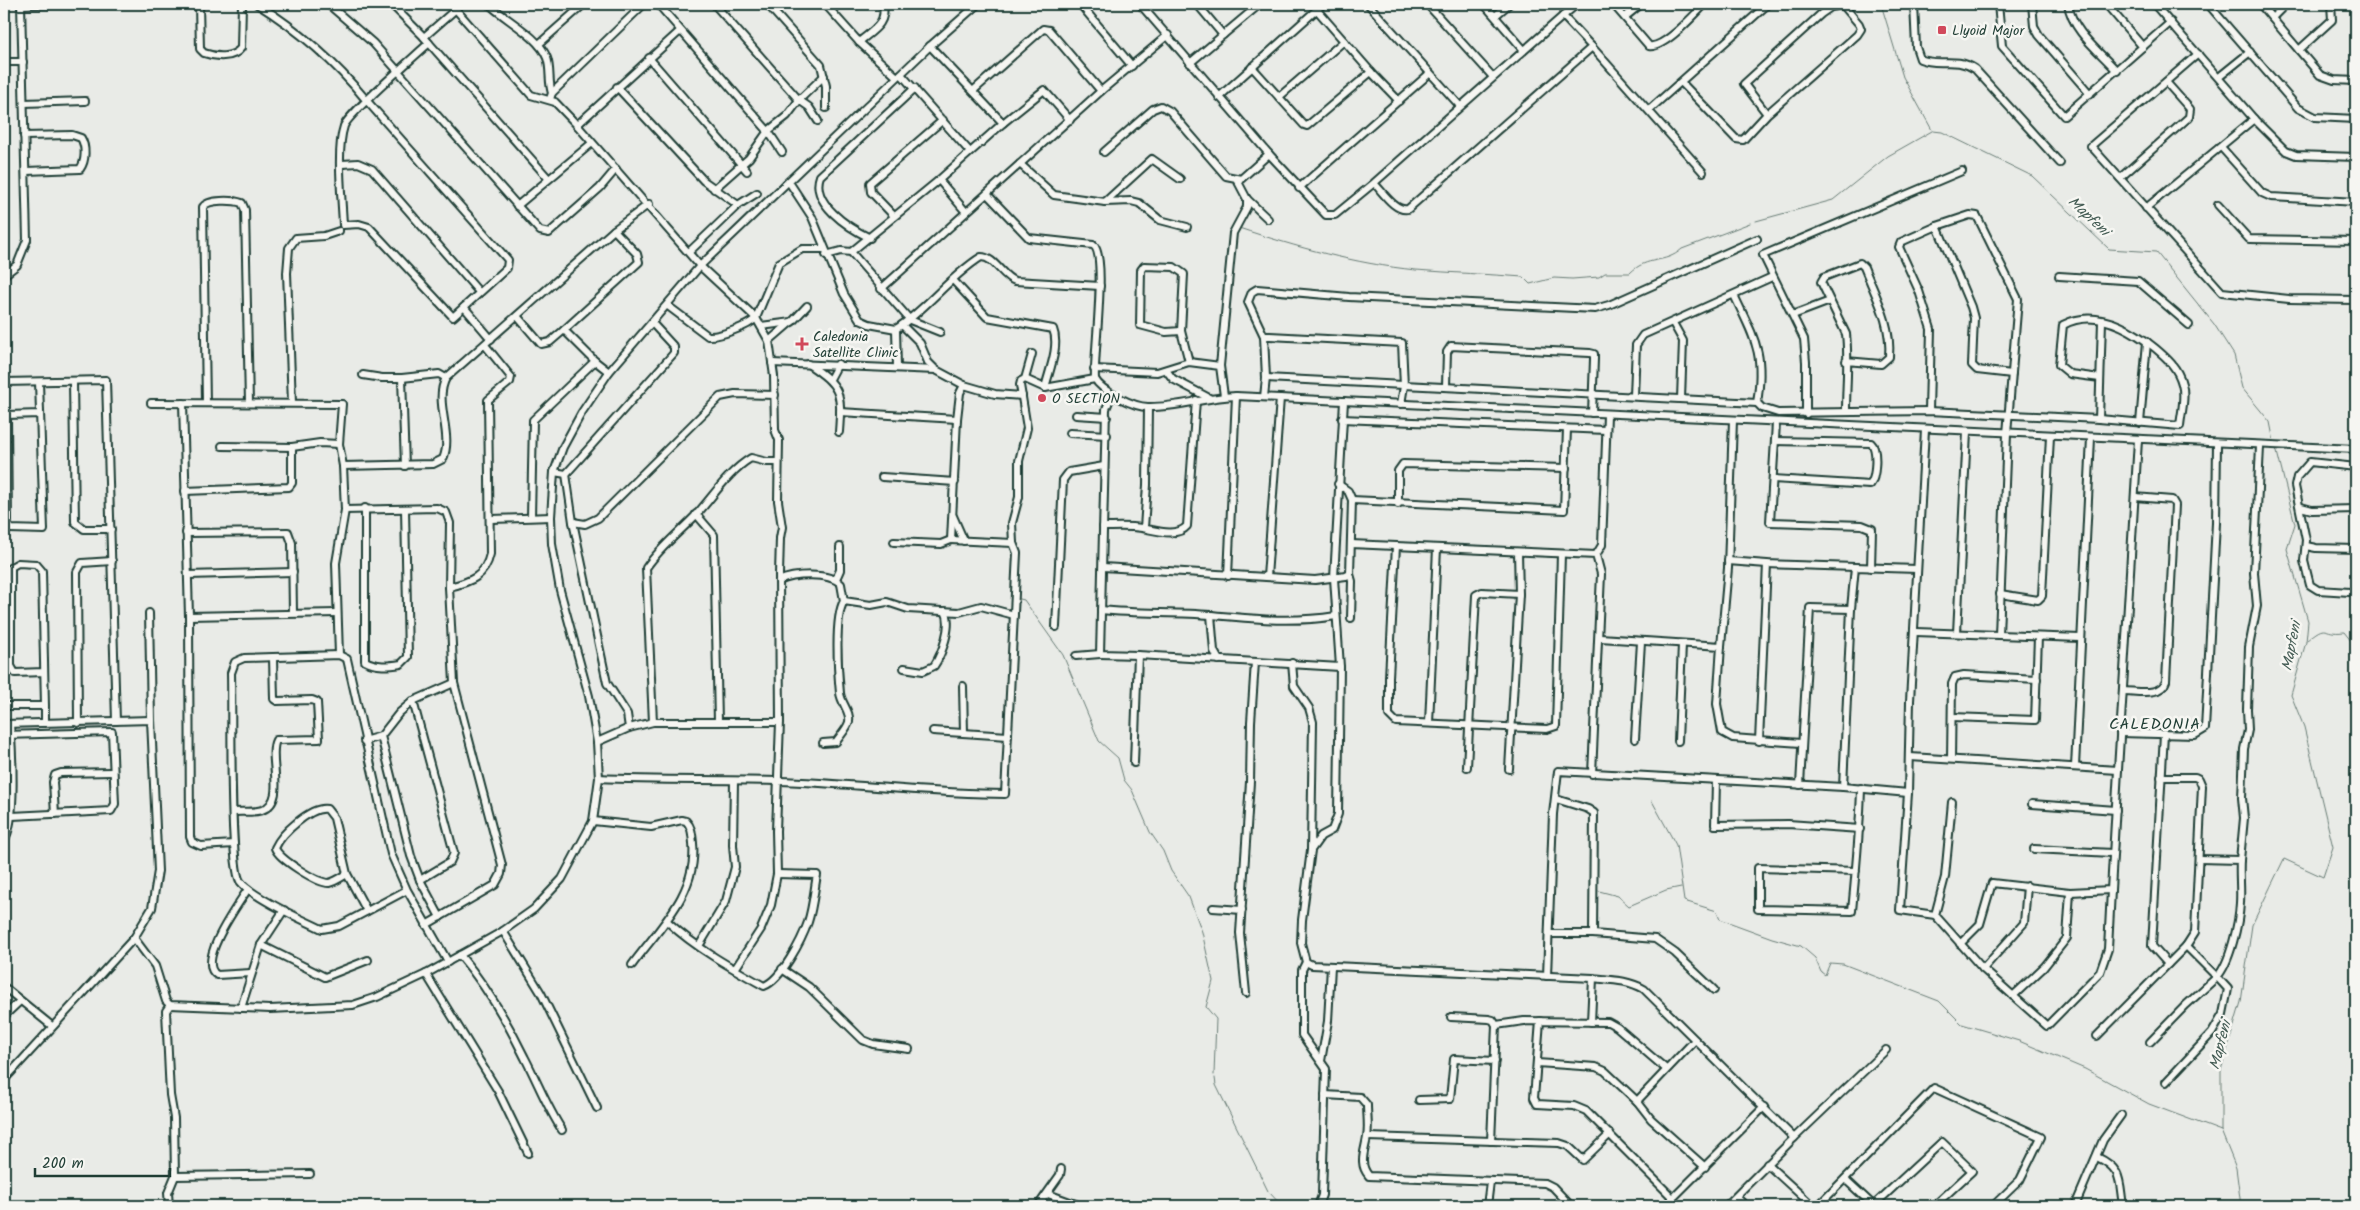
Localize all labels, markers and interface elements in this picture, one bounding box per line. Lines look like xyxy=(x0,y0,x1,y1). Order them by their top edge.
place label: Llyoid Major xyxy=(1952,20,2025,42)
marker: Llyoid Major xyxy=(1936,24,1948,36)
water label: Mapfeni xyxy=(2062,191,2117,245)
place label: Caledonia Satellite Clinic xyxy=(813,326,898,364)
marker: Caledonia Satellite Clinic xyxy=(795,337,809,351)
place label: O SECTION xyxy=(1052,388,1121,410)
marker: O SECTION xyxy=(1036,392,1048,404)
water label: Mapfeni xyxy=(2275,616,2309,673)
district label: CALEDONIA xyxy=(2109,712,2201,737)
water label: Mapfeni xyxy=(2203,1015,2239,1072)
scale bar xyxy=(35,1145,170,1177)
text: 200 m xyxy=(42,1152,84,1176)

